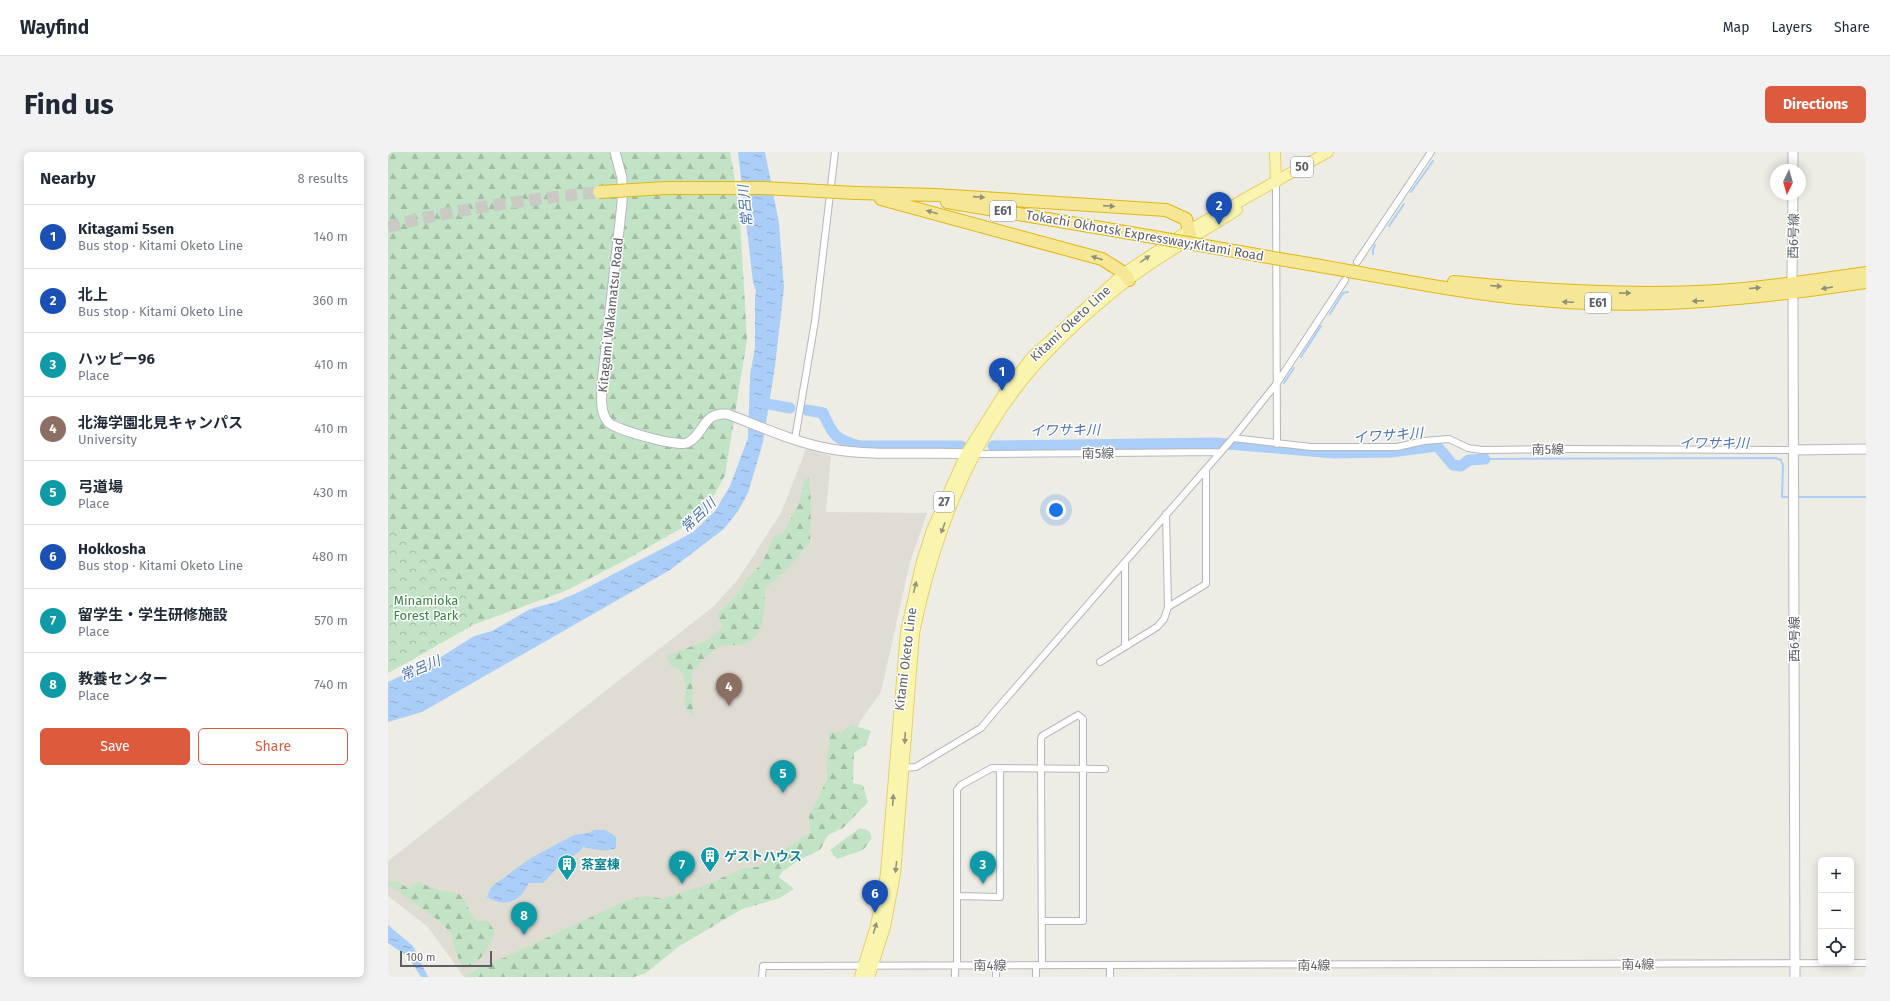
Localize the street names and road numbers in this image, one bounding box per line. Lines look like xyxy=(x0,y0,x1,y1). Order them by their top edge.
road number: 50 xyxy=(1291,157,1313,177)
road number: E61 xyxy=(990,201,1016,221)
street label: Tokachi Okhotsk Expressway;Kitami Road xyxy=(1025,207,1265,264)
street label: 西6号線 xyxy=(1786,213,1801,259)
street label: Kitagami Wakamatsu Road xyxy=(595,237,626,393)
street label: Kitami Oketo Line xyxy=(1027,282,1114,364)
road number: E61 xyxy=(1585,293,1611,313)
street label: 南5線 xyxy=(1532,442,1564,457)
street label: 南5線 xyxy=(1082,446,1114,461)
road number: 27 xyxy=(934,492,954,512)
street label: Kitami Oketo Line xyxy=(892,606,919,712)
street label: 西6号線 xyxy=(1787,616,1802,662)
street label: 南4線 xyxy=(1622,957,1654,972)
street label: 南4線 xyxy=(974,958,1006,973)
street label: 南4線 xyxy=(1298,958,1330,973)

